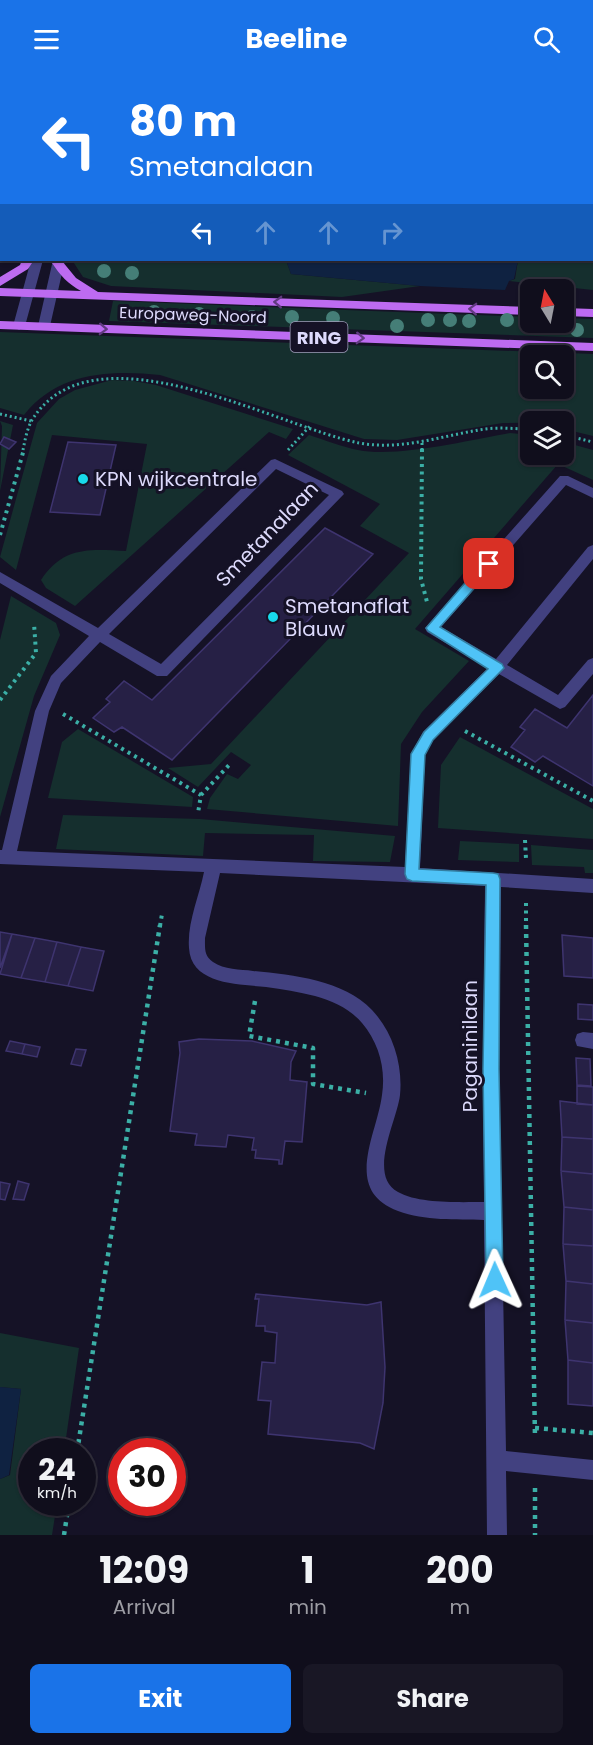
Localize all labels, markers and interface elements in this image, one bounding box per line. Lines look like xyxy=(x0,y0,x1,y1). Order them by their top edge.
text: Beeline xyxy=(246,20,347,57)
icon: menu xyxy=(30,23,63,56)
icon: search xyxy=(530,23,563,56)
text: 80 m xyxy=(129,92,237,151)
icon: left xyxy=(30,102,108,180)
text: Smetanalaan xyxy=(129,148,313,185)
icon: left xyxy=(186,216,219,249)
icon: ahead xyxy=(249,216,282,249)
icon: ahead xyxy=(312,216,345,249)
icon: right xyxy=(375,216,408,249)
north arrow xyxy=(520,279,574,333)
map controls xyxy=(520,279,574,465)
one-way arrow xyxy=(273,295,282,308)
street label: Europaweg-Noord xyxy=(119,301,267,329)
one-way arrow xyxy=(468,302,477,315)
one-way arrow xyxy=(98,322,107,335)
road number: RING xyxy=(290,322,348,352)
one-way arrow xyxy=(356,332,365,344)
button: search xyxy=(520,345,574,399)
button: layers xyxy=(520,411,574,465)
place label: KPN wijkcentrale xyxy=(95,465,257,493)
marker: KPN wijkcentrale xyxy=(76,472,90,486)
street label: Smetanalaan xyxy=(209,475,325,593)
pin xyxy=(463,538,514,589)
icon: arrive xyxy=(472,547,505,580)
place label: Smetanaflat Blauw xyxy=(285,592,409,643)
marker: Smetanaflat Blauw xyxy=(266,610,280,624)
street label: Paganinilaan xyxy=(456,980,484,1112)
position arrow xyxy=(463,1248,527,1312)
speed limit sign: 30 xyxy=(108,1438,186,1516)
text: 24 xyxy=(38,1448,76,1491)
text: km/h xyxy=(37,1482,77,1503)
text: 12:09 xyxy=(99,1545,189,1596)
text: 1 xyxy=(301,1545,314,1596)
text: 200 xyxy=(426,1545,494,1596)
text: Arrival xyxy=(113,1593,176,1621)
text: min xyxy=(289,1593,327,1621)
text: m xyxy=(450,1593,470,1621)
button: Exit xyxy=(30,1664,291,1733)
button: Share xyxy=(303,1664,563,1733)

